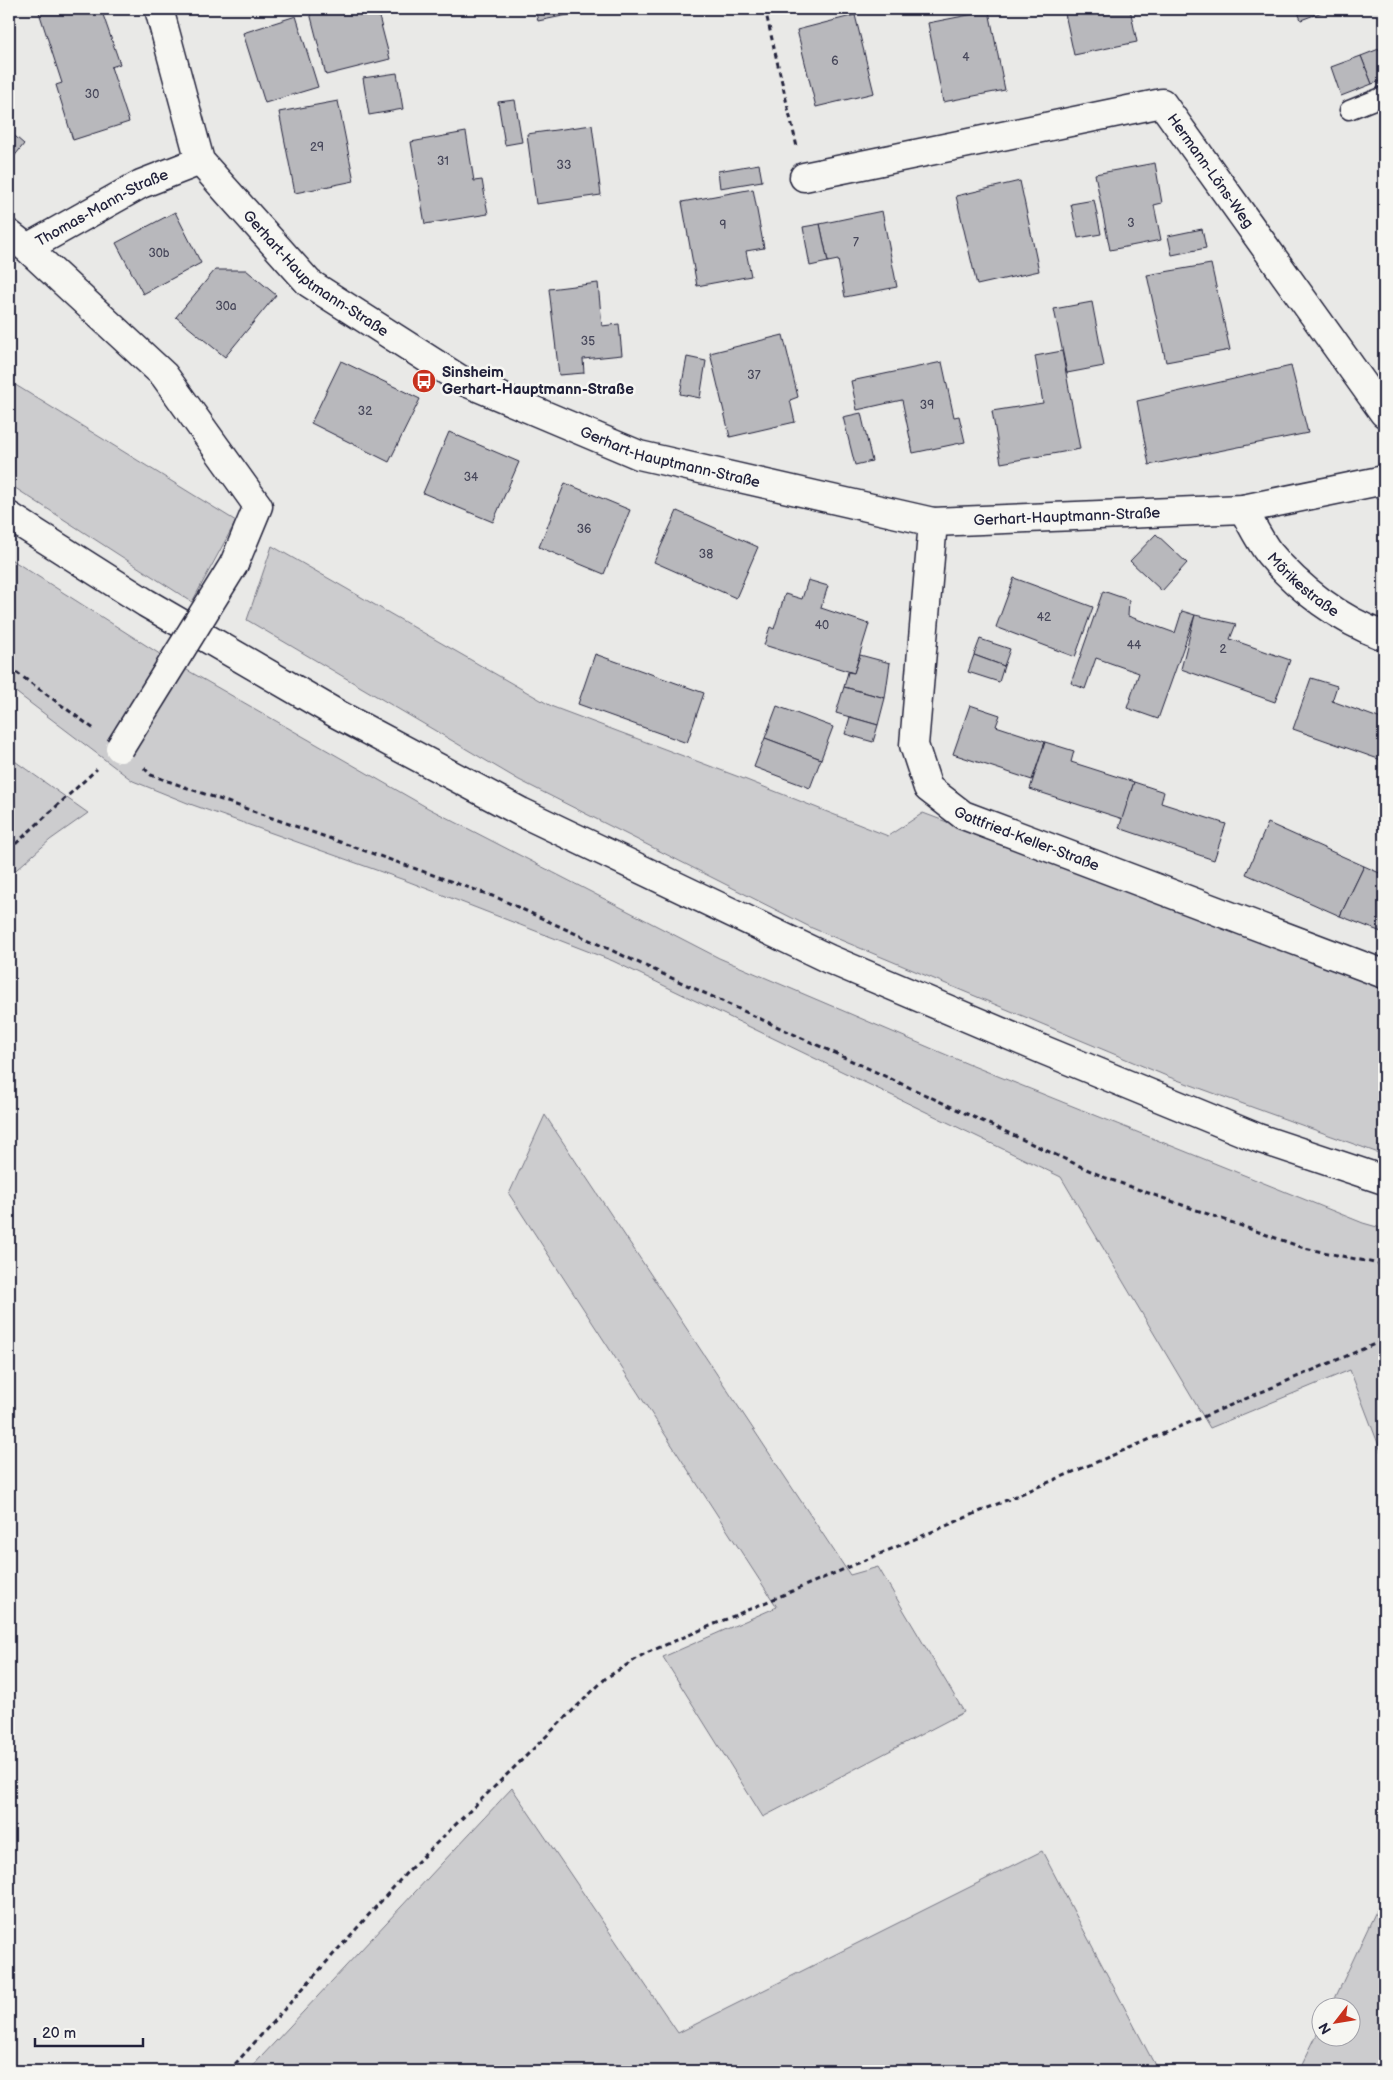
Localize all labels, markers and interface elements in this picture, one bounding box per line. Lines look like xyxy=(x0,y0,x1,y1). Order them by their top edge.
house number: 4 xyxy=(962,50,970,65)
house number: 6 xyxy=(831,54,839,69)
house number: 30 xyxy=(85,87,99,102)
street label: Hermann-Löns-Weg xyxy=(1163,110,1258,232)
house number: 29 xyxy=(310,140,324,155)
house number: 31 xyxy=(437,154,449,169)
house number: 33 xyxy=(557,158,571,173)
street label: Thomas-Mann-Straße xyxy=(32,165,171,251)
street label: Gerhart-Hauptmann-Straße xyxy=(239,206,392,341)
house number: 3 xyxy=(1127,216,1135,231)
house number: 9 xyxy=(720,218,727,233)
house number: 7 xyxy=(853,235,859,250)
house number: 30b xyxy=(148,246,170,261)
house number: 30a xyxy=(215,299,237,314)
house number: 35 xyxy=(581,334,595,349)
place label: Sinsheim Gerhart-Hauptmann-Straße xyxy=(442,363,634,399)
bus stop icon: Sinsheim Gerhart-Hauptmann-Straße xyxy=(411,368,437,394)
house number: 37 xyxy=(747,368,761,383)
house number: 39 xyxy=(920,398,934,413)
house number: 32 xyxy=(358,404,372,419)
street label: Gerhart-Hauptmann-Straße xyxy=(577,422,762,492)
house number: 34 xyxy=(464,470,479,485)
street label: Gerhart-Hauptmann-Straße xyxy=(973,503,1161,530)
house number: 36 xyxy=(577,522,591,537)
house number: 38 xyxy=(699,547,713,562)
street label: Mörikestraße xyxy=(1263,548,1343,621)
house number: 42 xyxy=(1037,610,1051,625)
house number: 40 xyxy=(815,618,829,633)
house number: 44 xyxy=(1127,638,1142,653)
house number: 2 xyxy=(1219,642,1227,657)
street label: Gottfried-Keller-Straße xyxy=(950,802,1102,875)
north arrow xyxy=(1310,1998,1360,2048)
scale bar xyxy=(35,2015,142,2047)
text: N xyxy=(1315,2020,1335,2037)
text: 20 m xyxy=(42,2024,76,2043)

